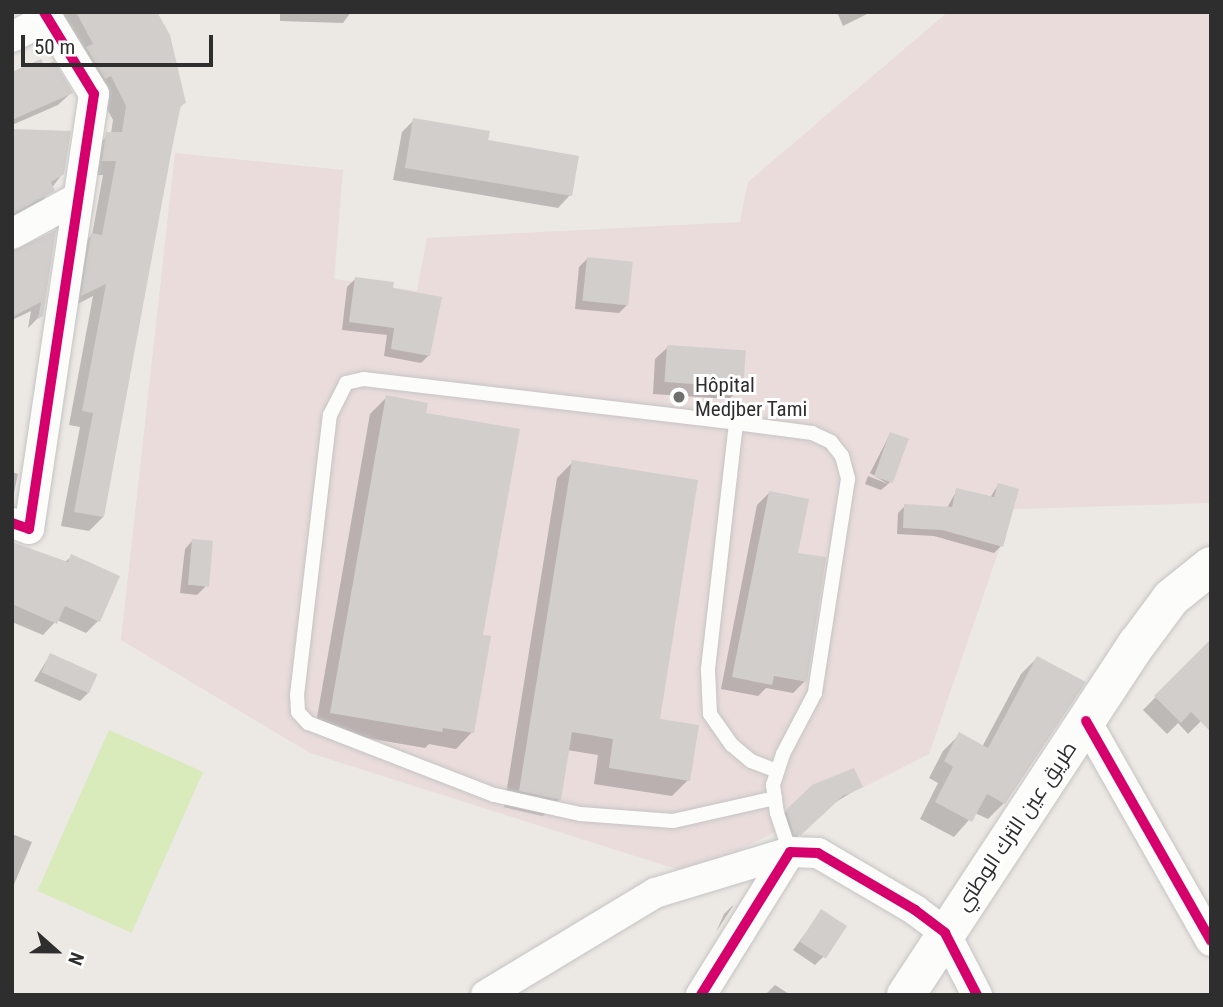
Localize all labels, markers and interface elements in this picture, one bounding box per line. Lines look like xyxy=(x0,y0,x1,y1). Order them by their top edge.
scale bar xyxy=(24,21,217,65)
text: 50 m xyxy=(34,35,75,59)
place label: Hôpital Medjber Tami xyxy=(695,372,808,422)
marker: Hôpital Medjber Tami xyxy=(669,387,689,407)
street label: طريق عين الترك الوطني xyxy=(950,737,1082,915)
north arrow xyxy=(21,916,91,986)
text: N xyxy=(63,949,89,968)

